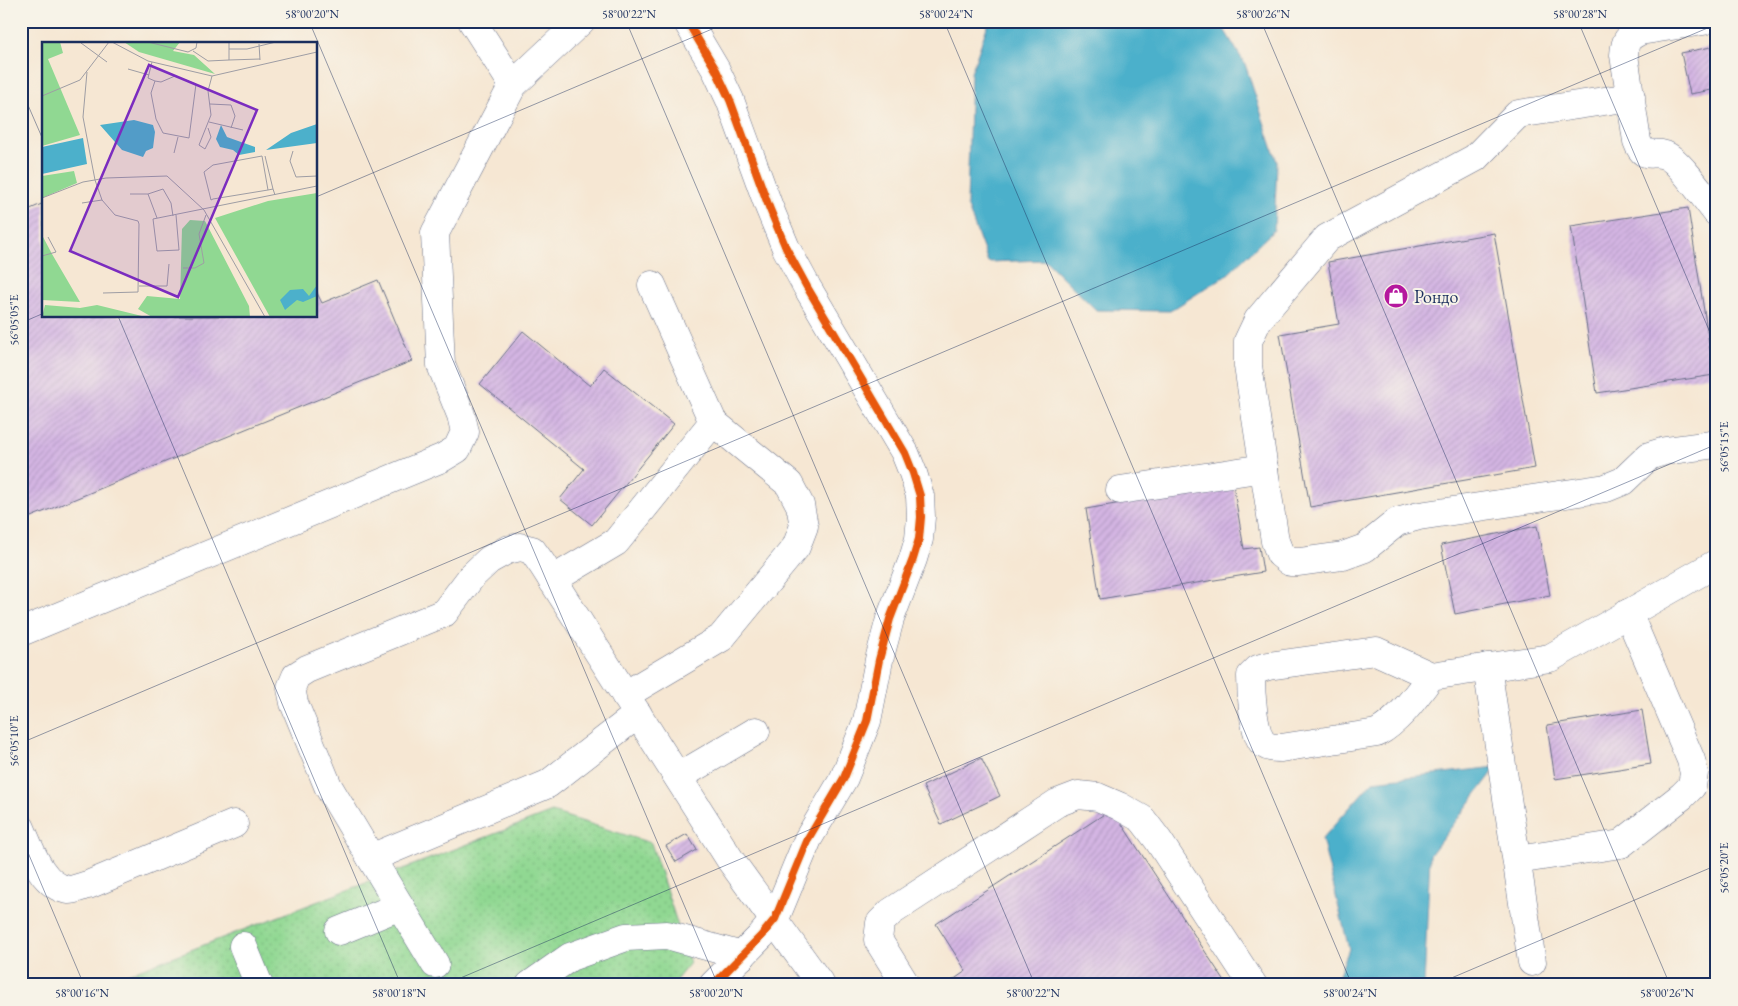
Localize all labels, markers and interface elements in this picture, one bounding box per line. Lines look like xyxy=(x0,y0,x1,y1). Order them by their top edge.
text: 58°00'20"N xyxy=(285,6,339,22)
text: 58°00'22"N xyxy=(602,6,656,22)
text: 58°00'24"N xyxy=(919,6,973,22)
text: 58°00'26"N xyxy=(1236,6,1290,22)
text: 58°00'28"N xyxy=(1553,6,1607,22)
inset map xyxy=(42,42,318,318)
shop icon: Рондо xyxy=(1383,283,1409,309)
place label: Рондо xyxy=(1414,285,1459,308)
text: 56°05'05"E xyxy=(6,294,22,346)
text: 56°05'15"E xyxy=(1716,421,1732,473)
text: 56°05'10"E xyxy=(6,715,22,767)
text: 56°05'20"E xyxy=(1716,842,1732,894)
text: 58°00'16"N xyxy=(55,985,109,1001)
text: 58°00'18"N xyxy=(372,985,426,1001)
text: 58°00'20"N xyxy=(689,985,743,1001)
text: 58°00'22"N xyxy=(1006,985,1060,1001)
text: 58°00'24"N xyxy=(1323,985,1377,1001)
text: 58°00'26"N xyxy=(1640,985,1694,1001)

